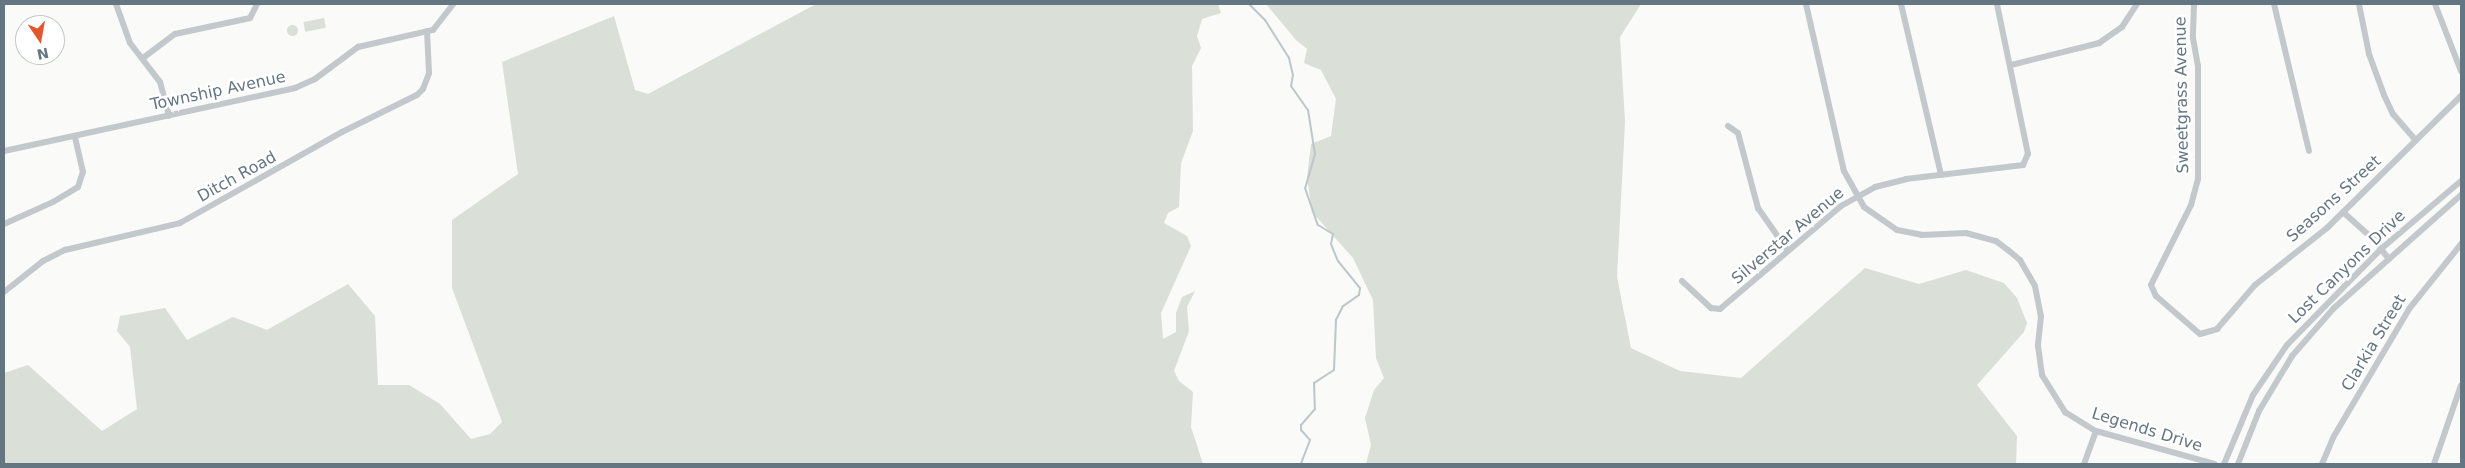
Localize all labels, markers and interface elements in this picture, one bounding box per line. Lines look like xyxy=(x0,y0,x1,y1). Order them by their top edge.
north arrow xyxy=(15,15,65,65)
street label: Sweetgrass Avenue xyxy=(2171,16,2193,174)
text: N xyxy=(36,45,50,63)
street label: Township Avenue xyxy=(149,67,287,115)
street label: Ditch Road xyxy=(194,147,280,207)
street label: Seasons Street xyxy=(2283,152,2385,246)
street label: Silverstar Avenue xyxy=(1728,184,1848,288)
street label: Lost Canyons Drive xyxy=(2285,206,2409,328)
street label: Clarkia Street xyxy=(2338,291,2410,395)
street label: Legends Drive xyxy=(2089,404,2205,456)

